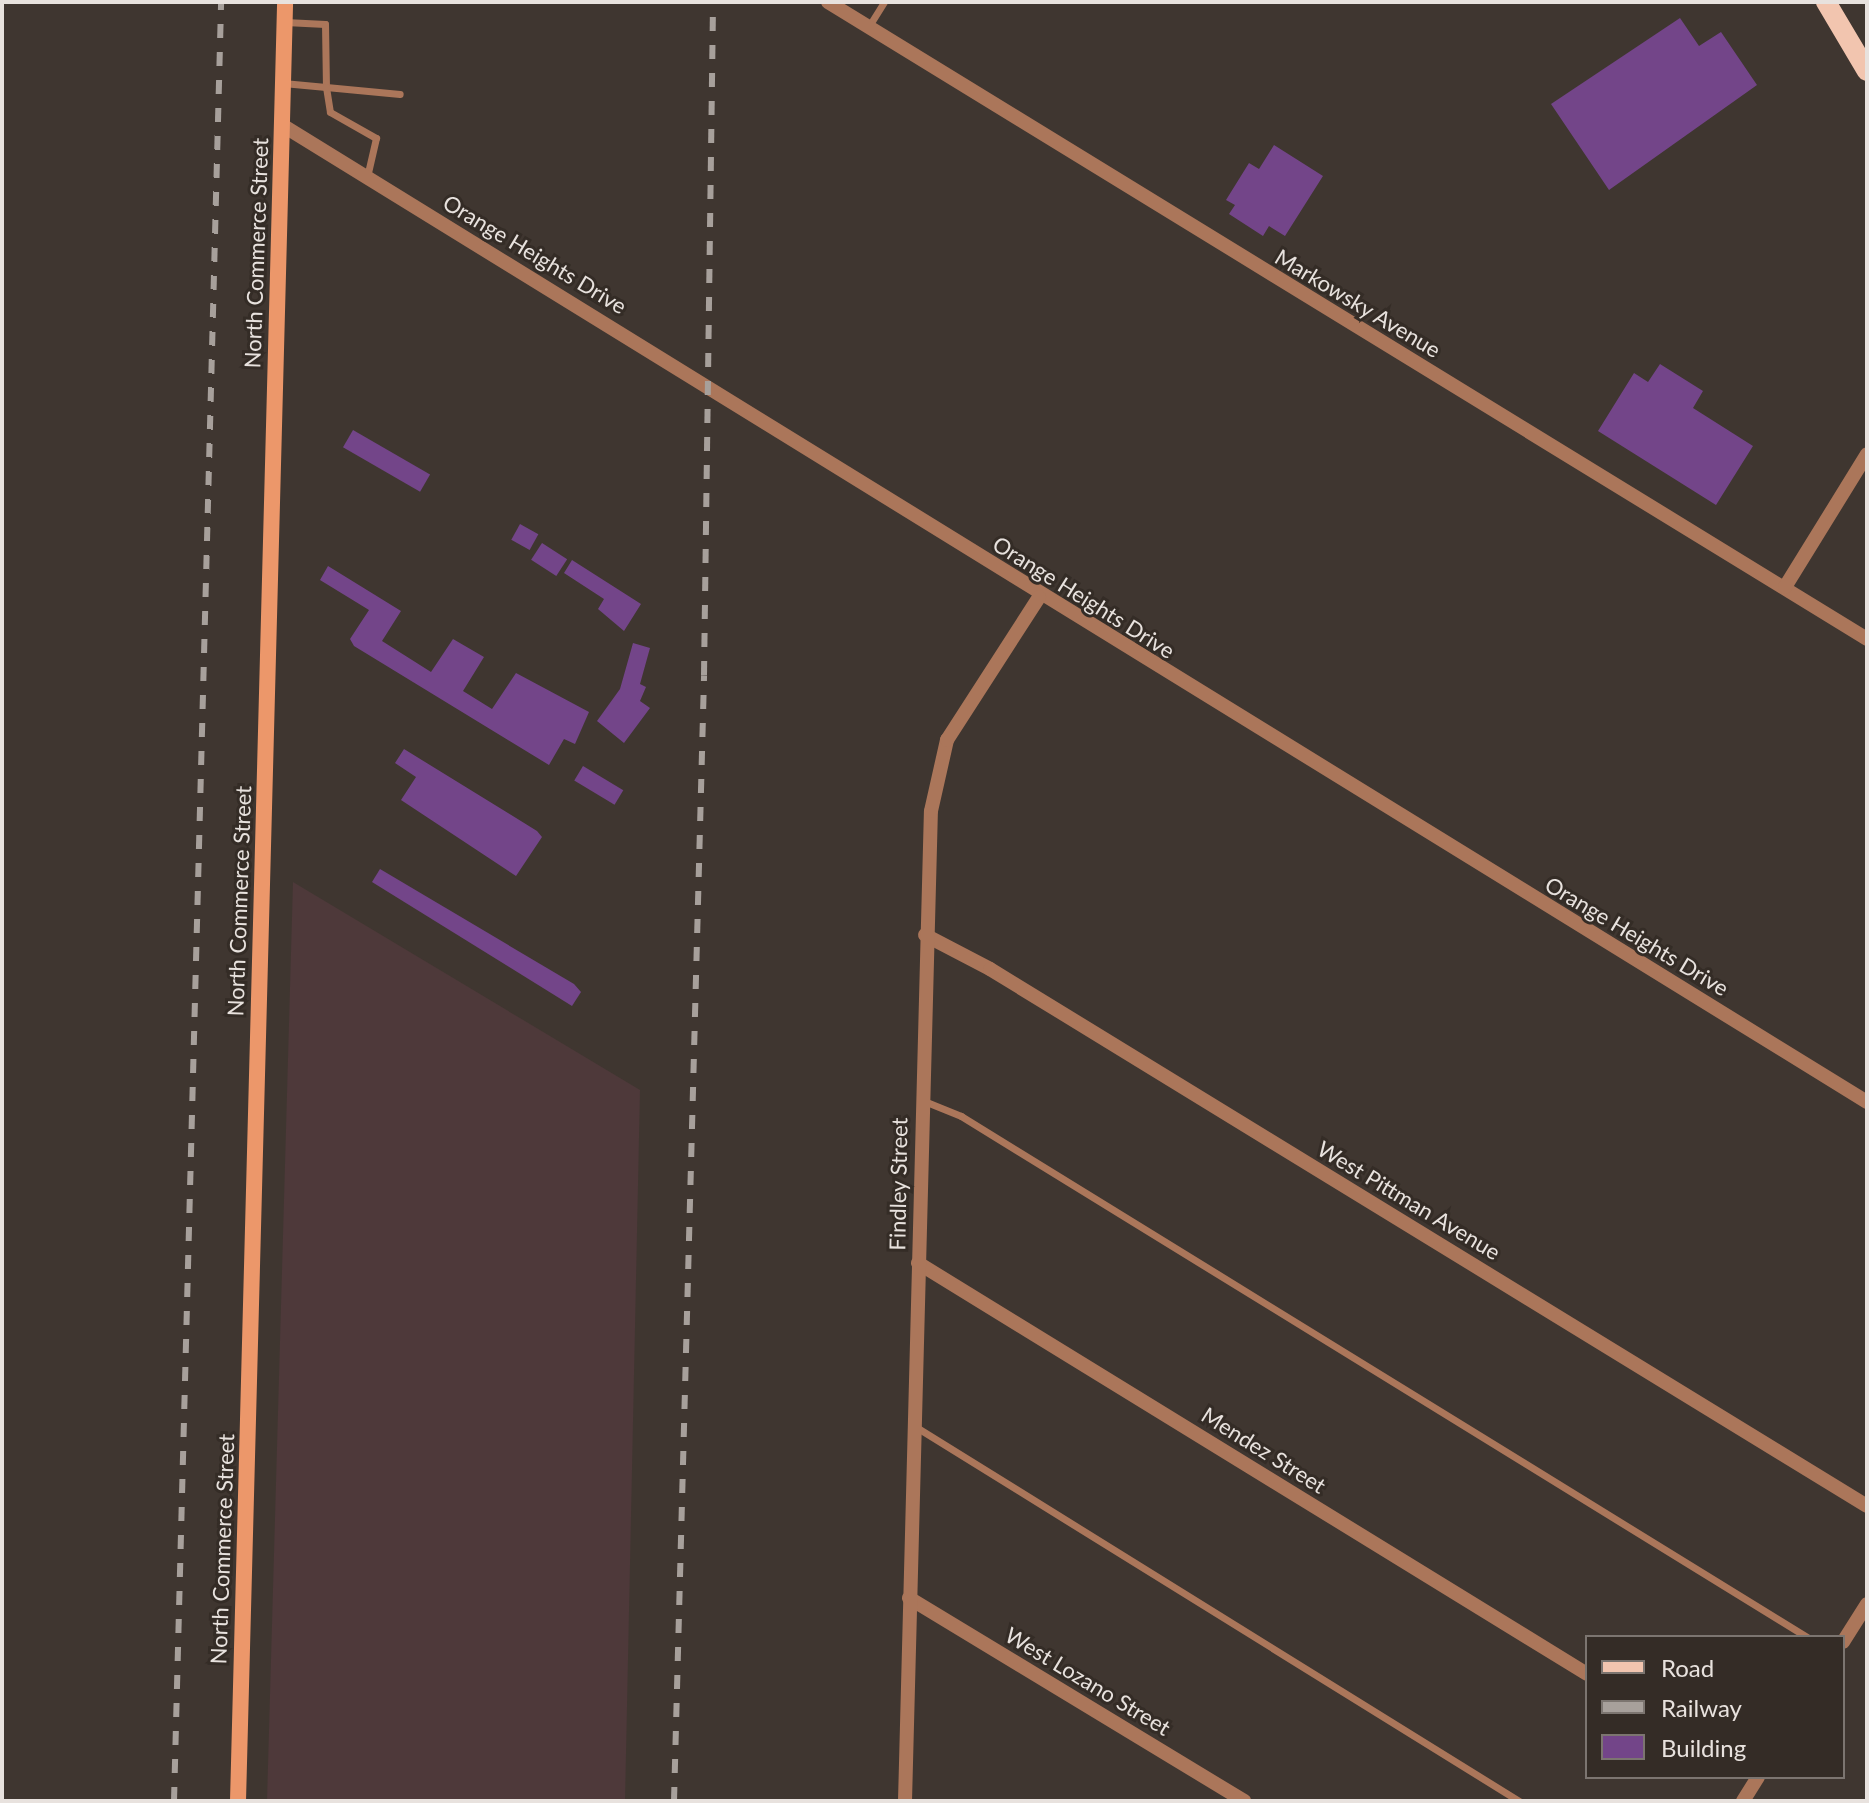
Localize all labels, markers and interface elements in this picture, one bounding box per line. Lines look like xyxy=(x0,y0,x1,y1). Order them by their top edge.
street label: North Commerce Street xyxy=(239,137,273,369)
street label: Orange Heights Drive xyxy=(438,189,632,319)
street label: Markowsky Avenue xyxy=(1270,243,1446,363)
street label: Orange Heights Drive xyxy=(988,530,1180,664)
street label: North Commerce Street xyxy=(222,785,256,1017)
street label: Orange Heights Drive xyxy=(1540,871,1734,1001)
street label: Findley Street xyxy=(884,1117,912,1251)
street label: West Pittman Avenue xyxy=(1312,1135,1506,1265)
street label: Mendez Street xyxy=(1197,1401,1331,1499)
street label: North Commerce Street xyxy=(205,1433,239,1665)
street label: West Lozano Street xyxy=(1001,1621,1175,1741)
legend xyxy=(1585,1635,1845,1779)
text: Road xyxy=(1661,1653,1714,1682)
text: Railway xyxy=(1661,1693,1742,1722)
text: Building xyxy=(1661,1733,1746,1762)

